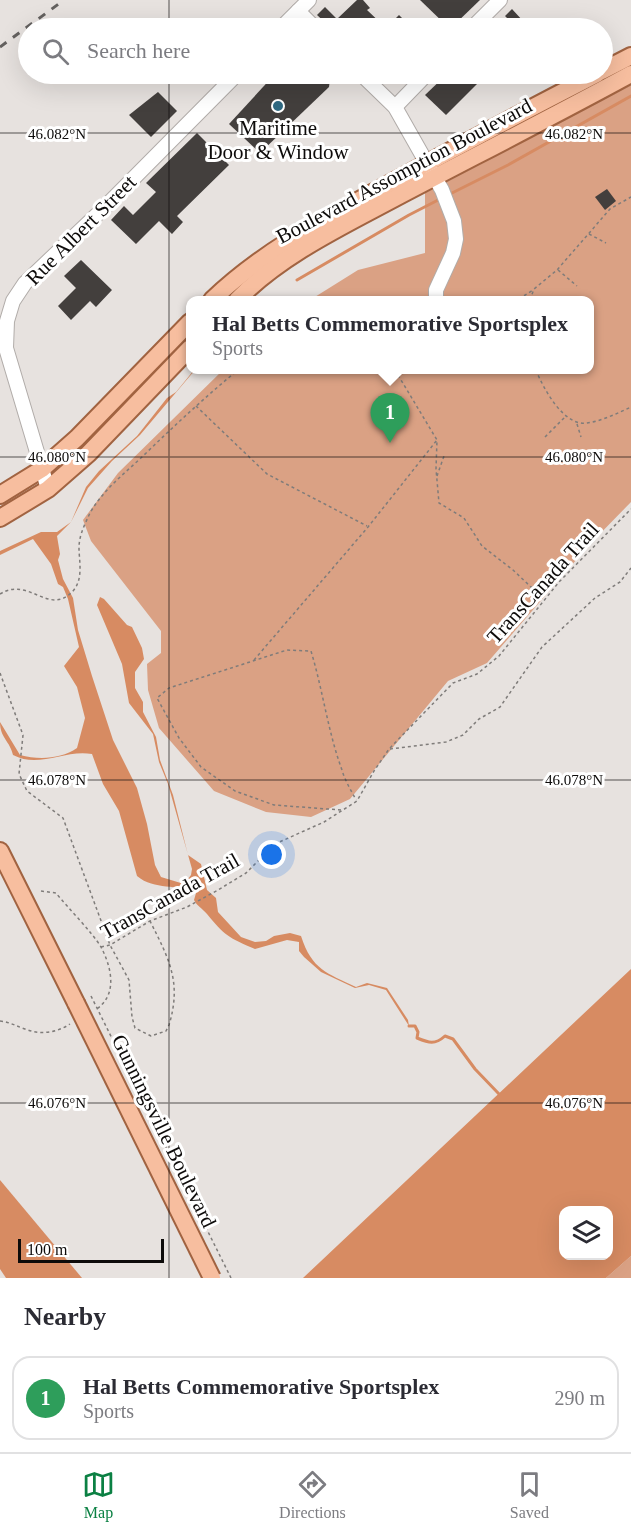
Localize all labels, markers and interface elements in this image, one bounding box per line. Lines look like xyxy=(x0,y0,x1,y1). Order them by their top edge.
search box xyxy=(18,18,613,84)
icon: search xyxy=(39,35,72,68)
text: Search here xyxy=(87,38,190,63)
street label: Boulevard Assomption Boulevard xyxy=(272,93,536,249)
marker: Maritime Door & Window xyxy=(271,99,285,113)
place label: Maritime Door & Window xyxy=(207,116,349,164)
text: 46.082°N xyxy=(28,126,86,142)
text: 46.082°N xyxy=(545,126,603,142)
street label: Rue Albert Street xyxy=(21,170,141,290)
popup xyxy=(186,296,594,374)
text: Hal Betts Commemorative Sportsplex xyxy=(212,311,568,336)
text: Sports xyxy=(212,337,263,359)
pin: 1 xyxy=(370,394,410,443)
text: 46.080°N xyxy=(28,449,86,465)
text: 46.080°N xyxy=(545,449,603,465)
street label: TransCanada Trail xyxy=(482,517,604,649)
text: 46.078°N xyxy=(28,772,86,788)
text: 46.078°N xyxy=(545,772,603,788)
your location xyxy=(257,840,286,869)
street label: TransCanada Trail xyxy=(96,848,244,944)
street label: Gunningsville Boulevard xyxy=(107,1031,221,1232)
text: 46.076°N xyxy=(28,1095,86,1111)
text: 46.076°N xyxy=(545,1095,603,1111)
map controls xyxy=(559,1206,613,1260)
button: layers xyxy=(559,1206,613,1260)
scale bar xyxy=(18,1236,164,1264)
text: 100 m xyxy=(27,1241,67,1258)
text: Nearby xyxy=(24,1302,106,1331)
text: Hal Betts Commemorative Sportsplex xyxy=(83,1374,439,1399)
text: 1 xyxy=(41,1387,51,1409)
text: 290 m xyxy=(554,1387,605,1409)
text: Sports xyxy=(83,1400,134,1422)
tab: Map xyxy=(82,1468,115,1522)
tab: Directions xyxy=(279,1468,346,1522)
tab: Saved xyxy=(510,1468,549,1522)

